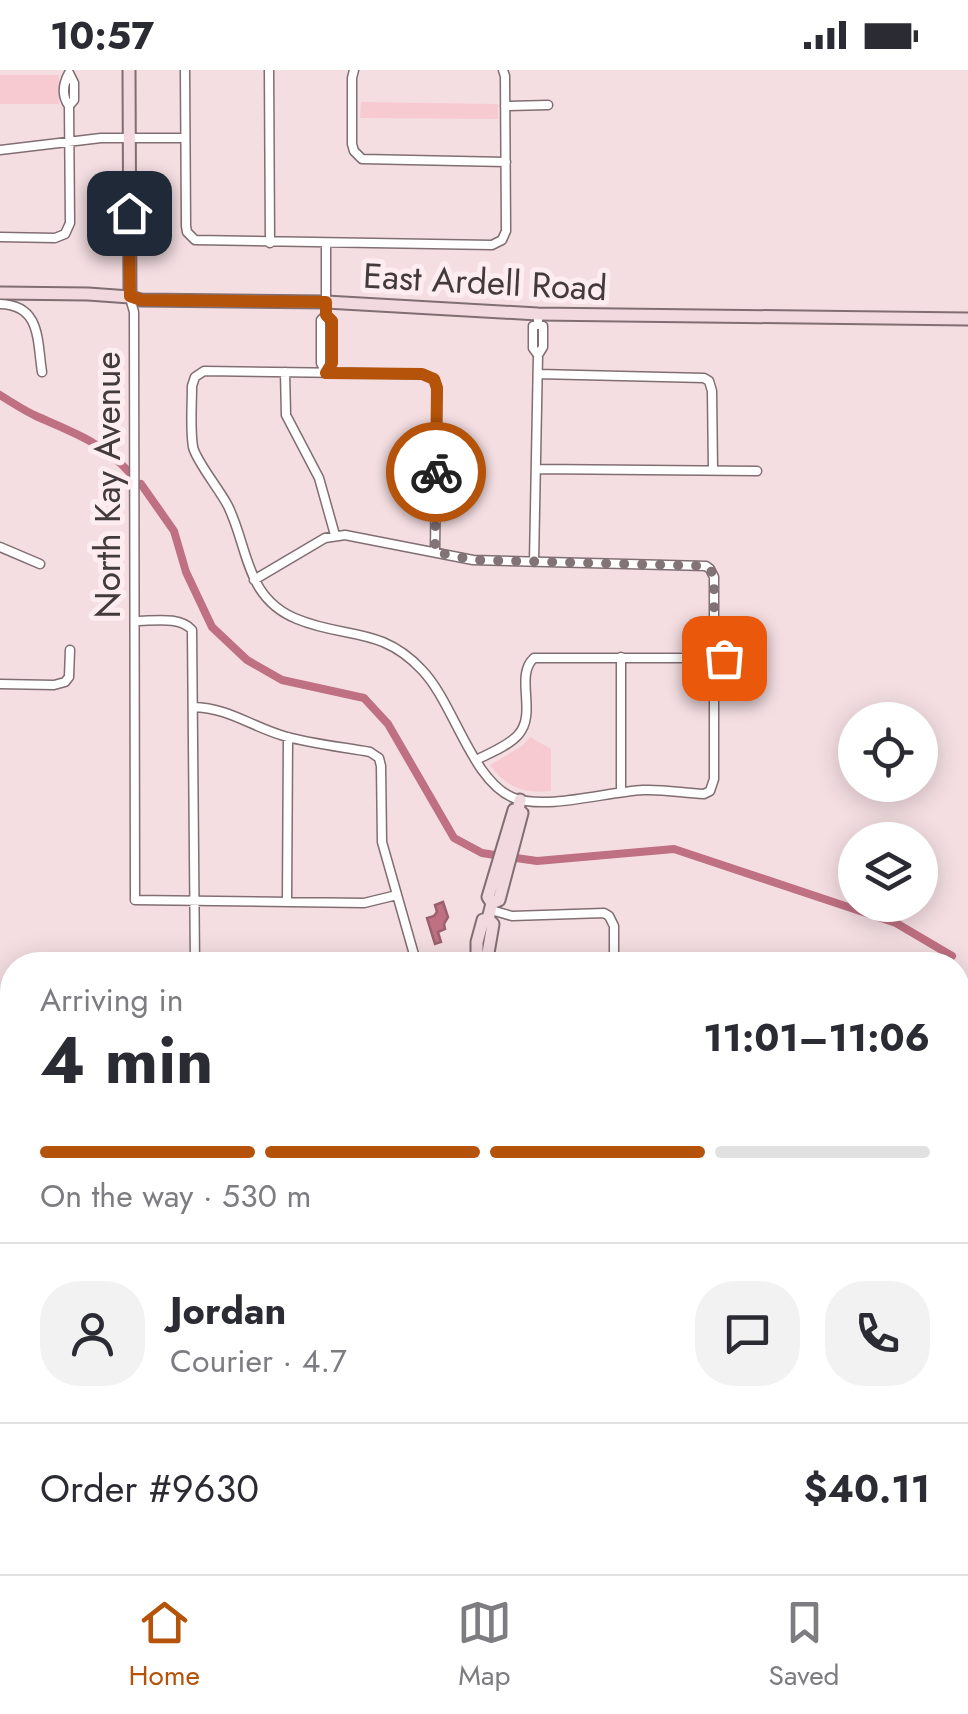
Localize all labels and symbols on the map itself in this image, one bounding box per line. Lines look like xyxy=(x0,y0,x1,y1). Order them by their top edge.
pin xyxy=(87,171,172,256)
street label: East Ardell Road xyxy=(362,251,608,313)
street label: North Kay Avenue xyxy=(83,352,133,618)
courier xyxy=(386,422,486,522)
pin xyxy=(682,616,767,701)

